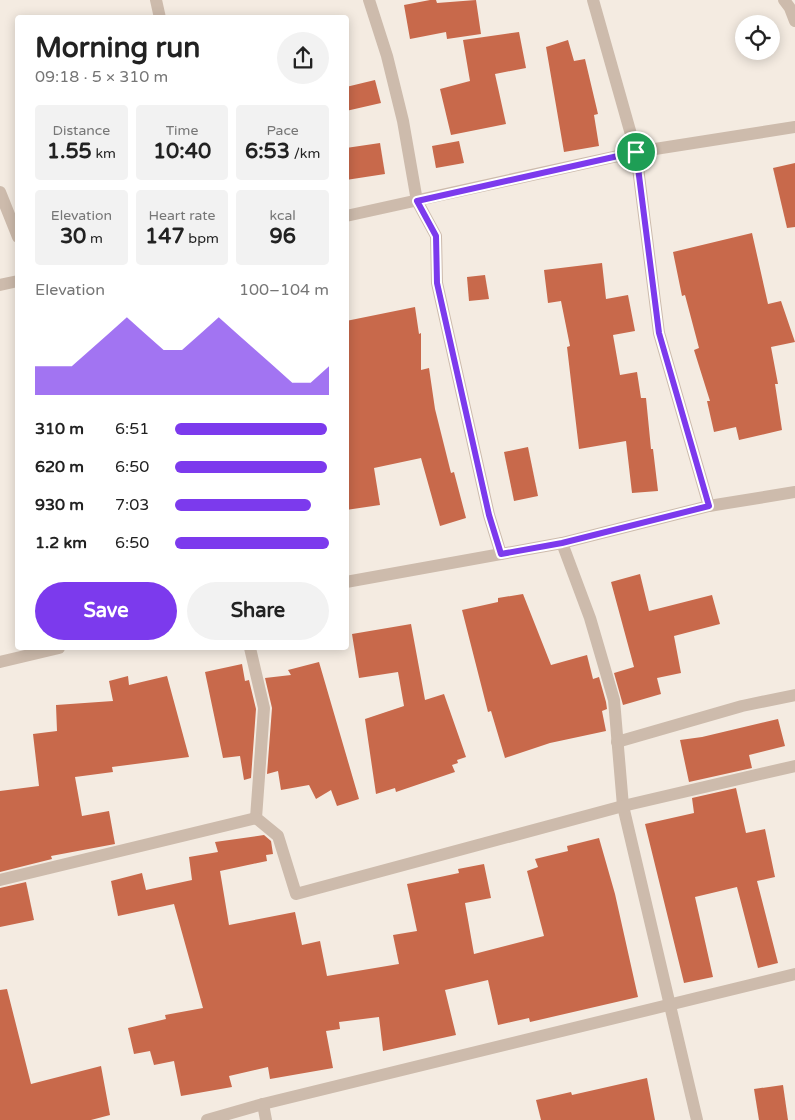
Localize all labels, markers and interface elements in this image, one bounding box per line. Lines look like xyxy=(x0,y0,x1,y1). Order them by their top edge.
map controls xyxy=(735,15,780,60)
button: locate xyxy=(735,15,780,60)
text: Morning run xyxy=(35,31,200,65)
button: share xyxy=(277,32,329,84)
text: 09:18 · 5 × 310 m xyxy=(35,67,168,87)
text: Distance xyxy=(53,122,110,139)
text: Time xyxy=(166,122,198,139)
text: Pace xyxy=(267,122,299,139)
pin xyxy=(615,131,657,173)
icon: arrive xyxy=(622,138,650,166)
text: 1.55 xyxy=(47,139,92,164)
text: 10:40 xyxy=(153,139,211,164)
text: 6:53 xyxy=(245,139,290,164)
text: km xyxy=(92,145,116,162)
text: /km xyxy=(290,145,320,162)
text: Elevation xyxy=(51,207,112,224)
text: Heart rate xyxy=(149,207,215,224)
text: kcal xyxy=(269,207,296,224)
text: 30 xyxy=(60,224,86,249)
text: 147 xyxy=(145,224,185,249)
text: 96 xyxy=(269,224,296,249)
text: m xyxy=(86,230,103,247)
text: bpm xyxy=(185,230,219,247)
text: Elevation xyxy=(35,280,105,300)
text: 100–104 m xyxy=(239,280,329,300)
text: 310 m xyxy=(35,419,84,439)
text: 6:51 xyxy=(115,419,149,439)
text: 620 m xyxy=(35,457,84,477)
text: 6:50 xyxy=(115,457,149,477)
text: 930 m xyxy=(35,495,84,515)
text: 7:03 xyxy=(115,495,149,515)
text: 1.2 km xyxy=(35,533,87,553)
text: 6:50 xyxy=(115,533,149,553)
button: Save xyxy=(35,582,177,640)
button: Share xyxy=(187,582,329,640)

